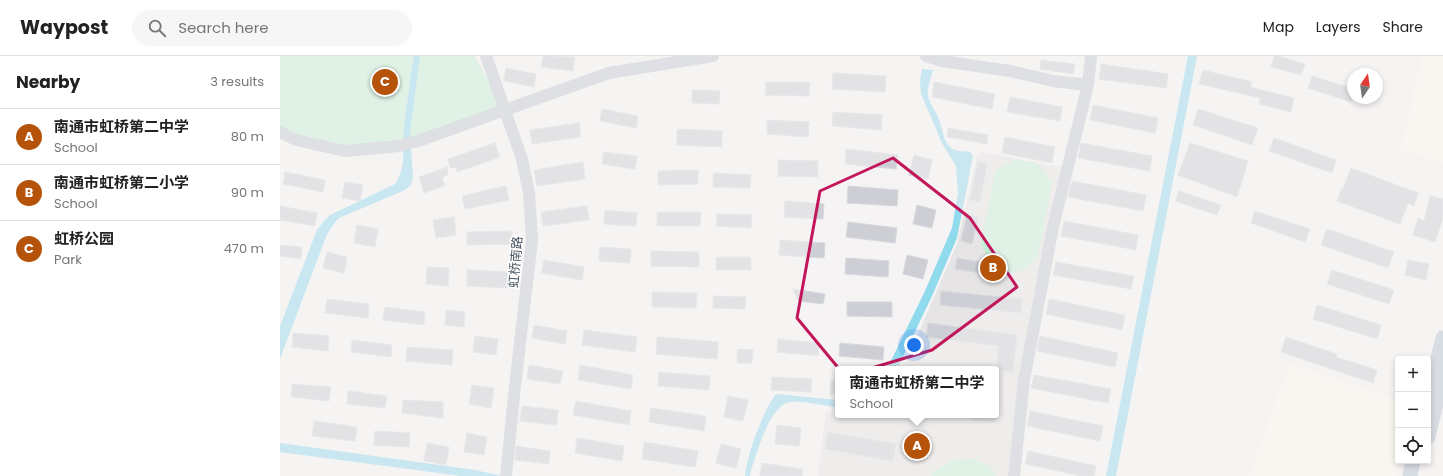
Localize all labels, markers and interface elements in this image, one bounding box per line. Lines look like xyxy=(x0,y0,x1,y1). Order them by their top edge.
search box xyxy=(132,10,412,46)
text: Waypost xyxy=(20,14,108,41)
icon: search xyxy=(146,17,168,39)
text: Search here xyxy=(178,17,269,38)
text: Map xyxy=(1263,17,1294,37)
text: Layers xyxy=(1316,17,1360,37)
text: Share xyxy=(1382,17,1423,37)
pin: C xyxy=(372,67,398,97)
north arrow xyxy=(1347,68,1383,104)
text: Nearby xyxy=(16,70,80,94)
text: 3 results xyxy=(210,72,264,91)
text: 南通市虹桥第二中学 xyxy=(54,116,189,137)
text: A xyxy=(24,127,34,146)
text: 80 m xyxy=(231,127,264,146)
text: School xyxy=(54,138,98,157)
text: 南通市虹桥第二小学 xyxy=(54,172,189,193)
text: B xyxy=(25,183,33,202)
text: 90 m xyxy=(231,183,264,202)
text: School xyxy=(54,194,98,213)
text: 虹桥公园 xyxy=(54,228,114,249)
street label: 虹桥南路 xyxy=(504,235,527,289)
text: C xyxy=(24,239,34,258)
text: 470 m xyxy=(224,239,264,258)
text: Park xyxy=(54,250,82,269)
pin: B xyxy=(980,253,1006,283)
your location xyxy=(904,335,924,355)
map controls xyxy=(1395,356,1431,464)
button: + xyxy=(1395,356,1431,392)
popup xyxy=(835,366,999,418)
text: 南通市虹桥第二中学 xyxy=(849,372,985,393)
button: − xyxy=(1395,392,1431,428)
text: School xyxy=(849,394,893,413)
button: locate xyxy=(1395,428,1431,464)
pin: A xyxy=(904,431,930,461)

